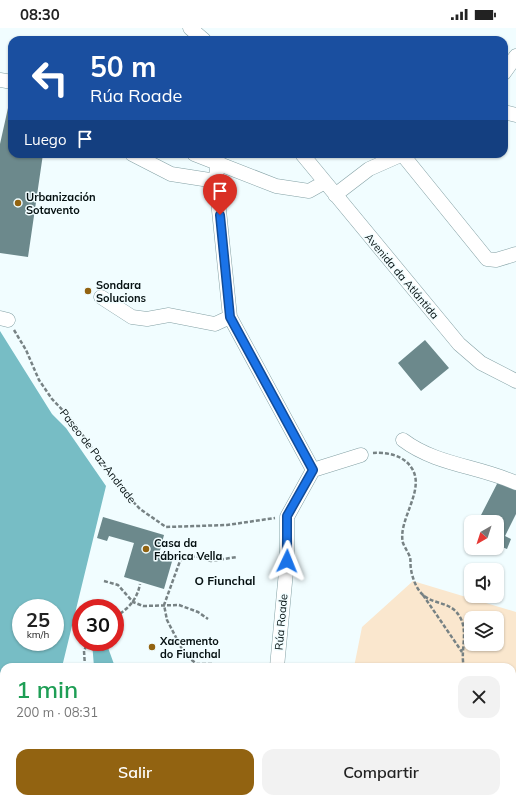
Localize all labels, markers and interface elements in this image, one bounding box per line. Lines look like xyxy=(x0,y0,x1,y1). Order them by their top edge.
text: 08:30 xyxy=(20,5,60,24)
text: 50 m xyxy=(90,49,156,84)
icon: left xyxy=(24,52,76,104)
text: Rúa Roade xyxy=(90,84,182,107)
icon: arrive xyxy=(74,128,96,150)
text: Luego xyxy=(24,130,66,149)
pin xyxy=(203,174,237,215)
icon: arrive xyxy=(209,180,231,202)
place label: Urbanización Sotavento xyxy=(26,190,96,217)
marker: Urbanización Sotavento xyxy=(13,198,23,208)
street label: Avenida da Atlántida xyxy=(362,230,442,322)
place label: Sondara Solucions xyxy=(96,278,147,305)
marker: Sondara Solucions xyxy=(83,286,93,296)
street label: Paseo de Paz Andrade xyxy=(57,406,139,506)
north arrow xyxy=(464,515,504,555)
map controls xyxy=(464,515,504,651)
place label: Casa da Fábrica Vella xyxy=(154,536,222,563)
position arrow xyxy=(266,540,308,582)
marker: Casa da Fábrica Vella xyxy=(141,544,151,554)
button: sound xyxy=(464,563,504,603)
district label: O Fiunchal xyxy=(195,573,255,588)
street label: Rúa Roade xyxy=(272,593,290,651)
speed limit sign: 30 xyxy=(72,599,124,651)
text: 25 xyxy=(26,607,50,632)
button: layers xyxy=(464,611,504,651)
text: km/h xyxy=(27,628,49,641)
place label: Xacemento do Fiunchal xyxy=(159,634,221,661)
marker: Xacemento do Fiunchal xyxy=(147,642,157,652)
text: 1 min xyxy=(16,674,78,704)
button: close xyxy=(458,676,500,718)
text: 200 m · 08:31 xyxy=(16,704,98,720)
button: Salir xyxy=(16,749,254,795)
button: Compartir xyxy=(262,749,500,795)

